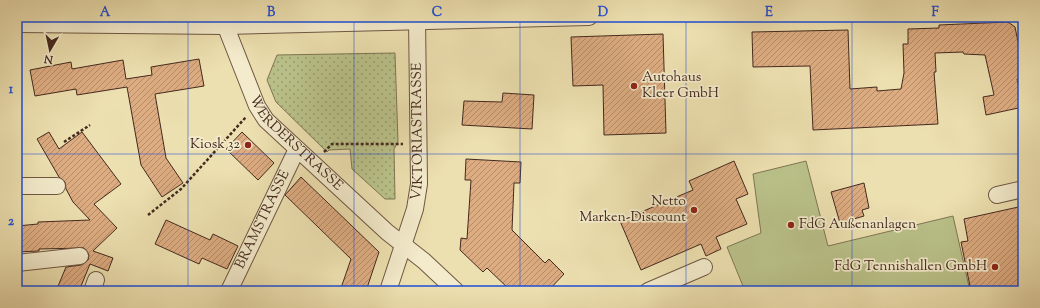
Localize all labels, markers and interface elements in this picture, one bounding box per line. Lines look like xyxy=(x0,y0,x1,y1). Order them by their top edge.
text: A xyxy=(100,4,111,22)
text: B xyxy=(267,4,276,22)
text: C xyxy=(432,4,442,22)
text: D xyxy=(598,4,608,22)
text: E xyxy=(765,4,773,22)
text: F xyxy=(931,4,939,22)
north arrow xyxy=(30,30,70,70)
text: N xyxy=(43,50,55,68)
street label: VIKTORIASTRASSE xyxy=(406,62,429,202)
place label: Autohaus Kleer GmbH xyxy=(642,68,719,104)
text: 1 xyxy=(9,81,14,99)
marker: Autohaus Kleer GmbH xyxy=(629,81,639,91)
street label: WERDERSTRASSE xyxy=(244,92,347,196)
place label: Kiosk 32 xyxy=(190,135,240,155)
marker: Kiosk 32 xyxy=(243,140,253,150)
street label: BRAMSTRASSE xyxy=(231,166,296,273)
place label: Netto Marken-Discount xyxy=(579,192,686,228)
marker: Netto Marken-Discount xyxy=(689,205,699,215)
text: 2 xyxy=(8,213,15,231)
place label: FdG Außenanlagen xyxy=(799,215,916,235)
marker: FdG Außenanlagen xyxy=(786,220,796,230)
place label: FdG Tennishallen GmbH xyxy=(834,257,987,277)
marker: FdG Tennishallen GmbH xyxy=(990,262,1000,272)

